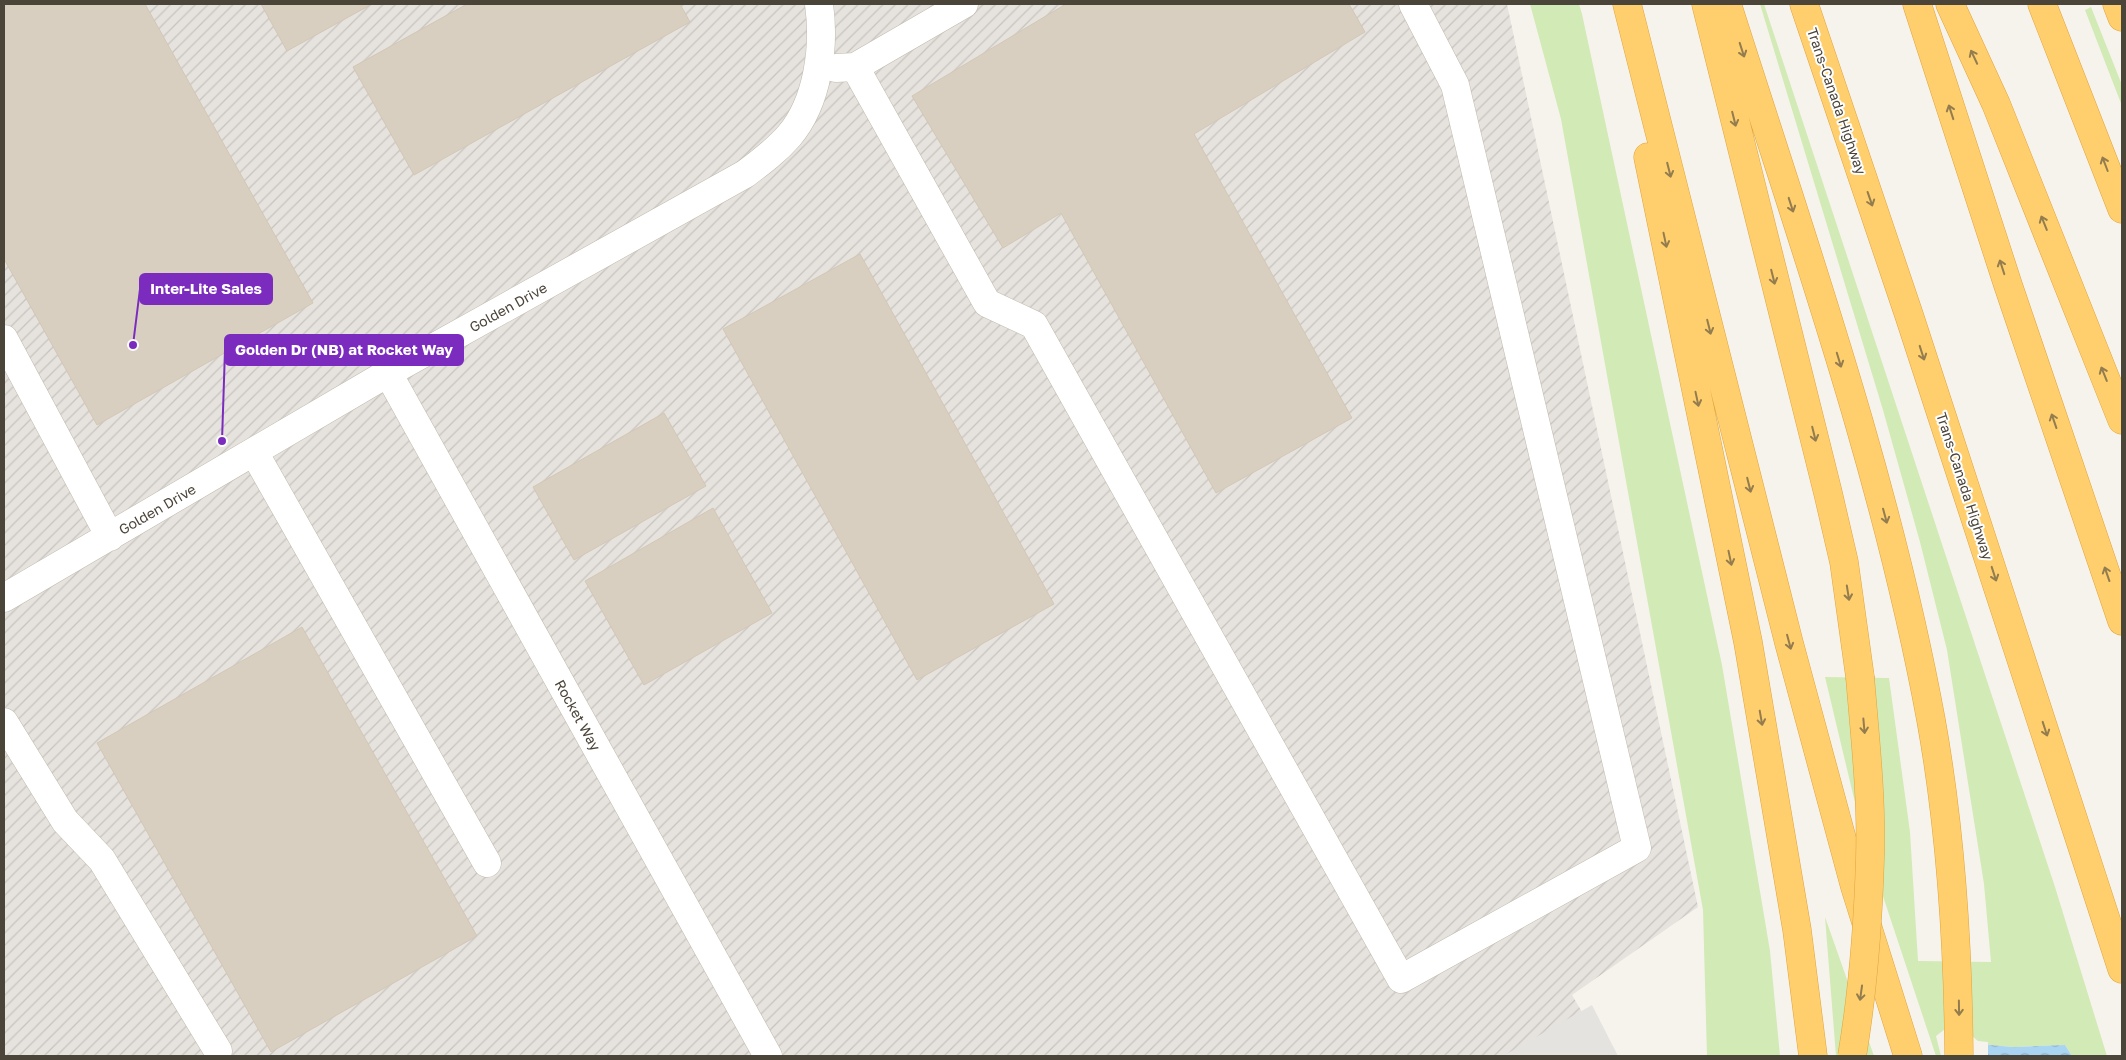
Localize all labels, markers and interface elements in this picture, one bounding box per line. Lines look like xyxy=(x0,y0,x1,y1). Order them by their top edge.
street label: Trans-Canada Highway xyxy=(1804,25,1870,177)
one-way arrow xyxy=(1738,42,1747,58)
one-way arrow xyxy=(1969,50,1979,65)
one-way arrow xyxy=(1946,105,1956,121)
one-way arrow xyxy=(1730,111,1740,127)
one-way arrow xyxy=(2099,157,2109,172)
one-way arrow xyxy=(1665,161,1674,177)
one-way arrow xyxy=(1866,191,1875,206)
one-way arrow xyxy=(1787,197,1796,213)
one-way arrow xyxy=(2038,216,2047,231)
one-way arrow xyxy=(1660,232,1670,248)
one-way arrow xyxy=(1997,259,2007,275)
one-way arrow xyxy=(1769,268,1778,284)
callout: Inter-Lite Sales xyxy=(140,274,272,304)
text: Inter-Lite Sales xyxy=(150,279,262,297)
street label: Golden Drive xyxy=(466,279,550,335)
one-way arrow xyxy=(1705,319,1714,335)
callout: Golden Dr (NB) at Rocket Way xyxy=(225,335,463,365)
text: Golden Dr (NB) at Rocket Way xyxy=(235,340,453,358)
one-way arrow xyxy=(1917,345,1927,361)
one-way arrow xyxy=(1835,352,1845,368)
one-way arrow xyxy=(2099,367,2108,382)
one-way arrow xyxy=(1693,391,1703,407)
street label: Trans-Canada Highway xyxy=(1933,410,1997,562)
one-way arrow xyxy=(2049,413,2059,429)
one-way arrow xyxy=(1810,426,1819,442)
one-way arrow xyxy=(1744,476,1754,492)
street label: Golden Drive xyxy=(115,480,199,538)
one-way arrow xyxy=(1881,508,1890,524)
one-way arrow xyxy=(1726,550,1736,566)
one-way arrow xyxy=(1990,566,2000,582)
one-way arrow xyxy=(2101,567,2111,583)
one-way arrow xyxy=(1844,584,1854,600)
one-way arrow xyxy=(1784,634,1794,650)
street label: Rocket Way xyxy=(552,676,605,754)
one-way arrow xyxy=(1757,709,1767,725)
one-way arrow xyxy=(1859,717,1869,733)
one-way arrow xyxy=(2041,720,2050,736)
one-way arrow xyxy=(1856,984,1866,1000)
one-way arrow xyxy=(1954,1000,1964,1016)

